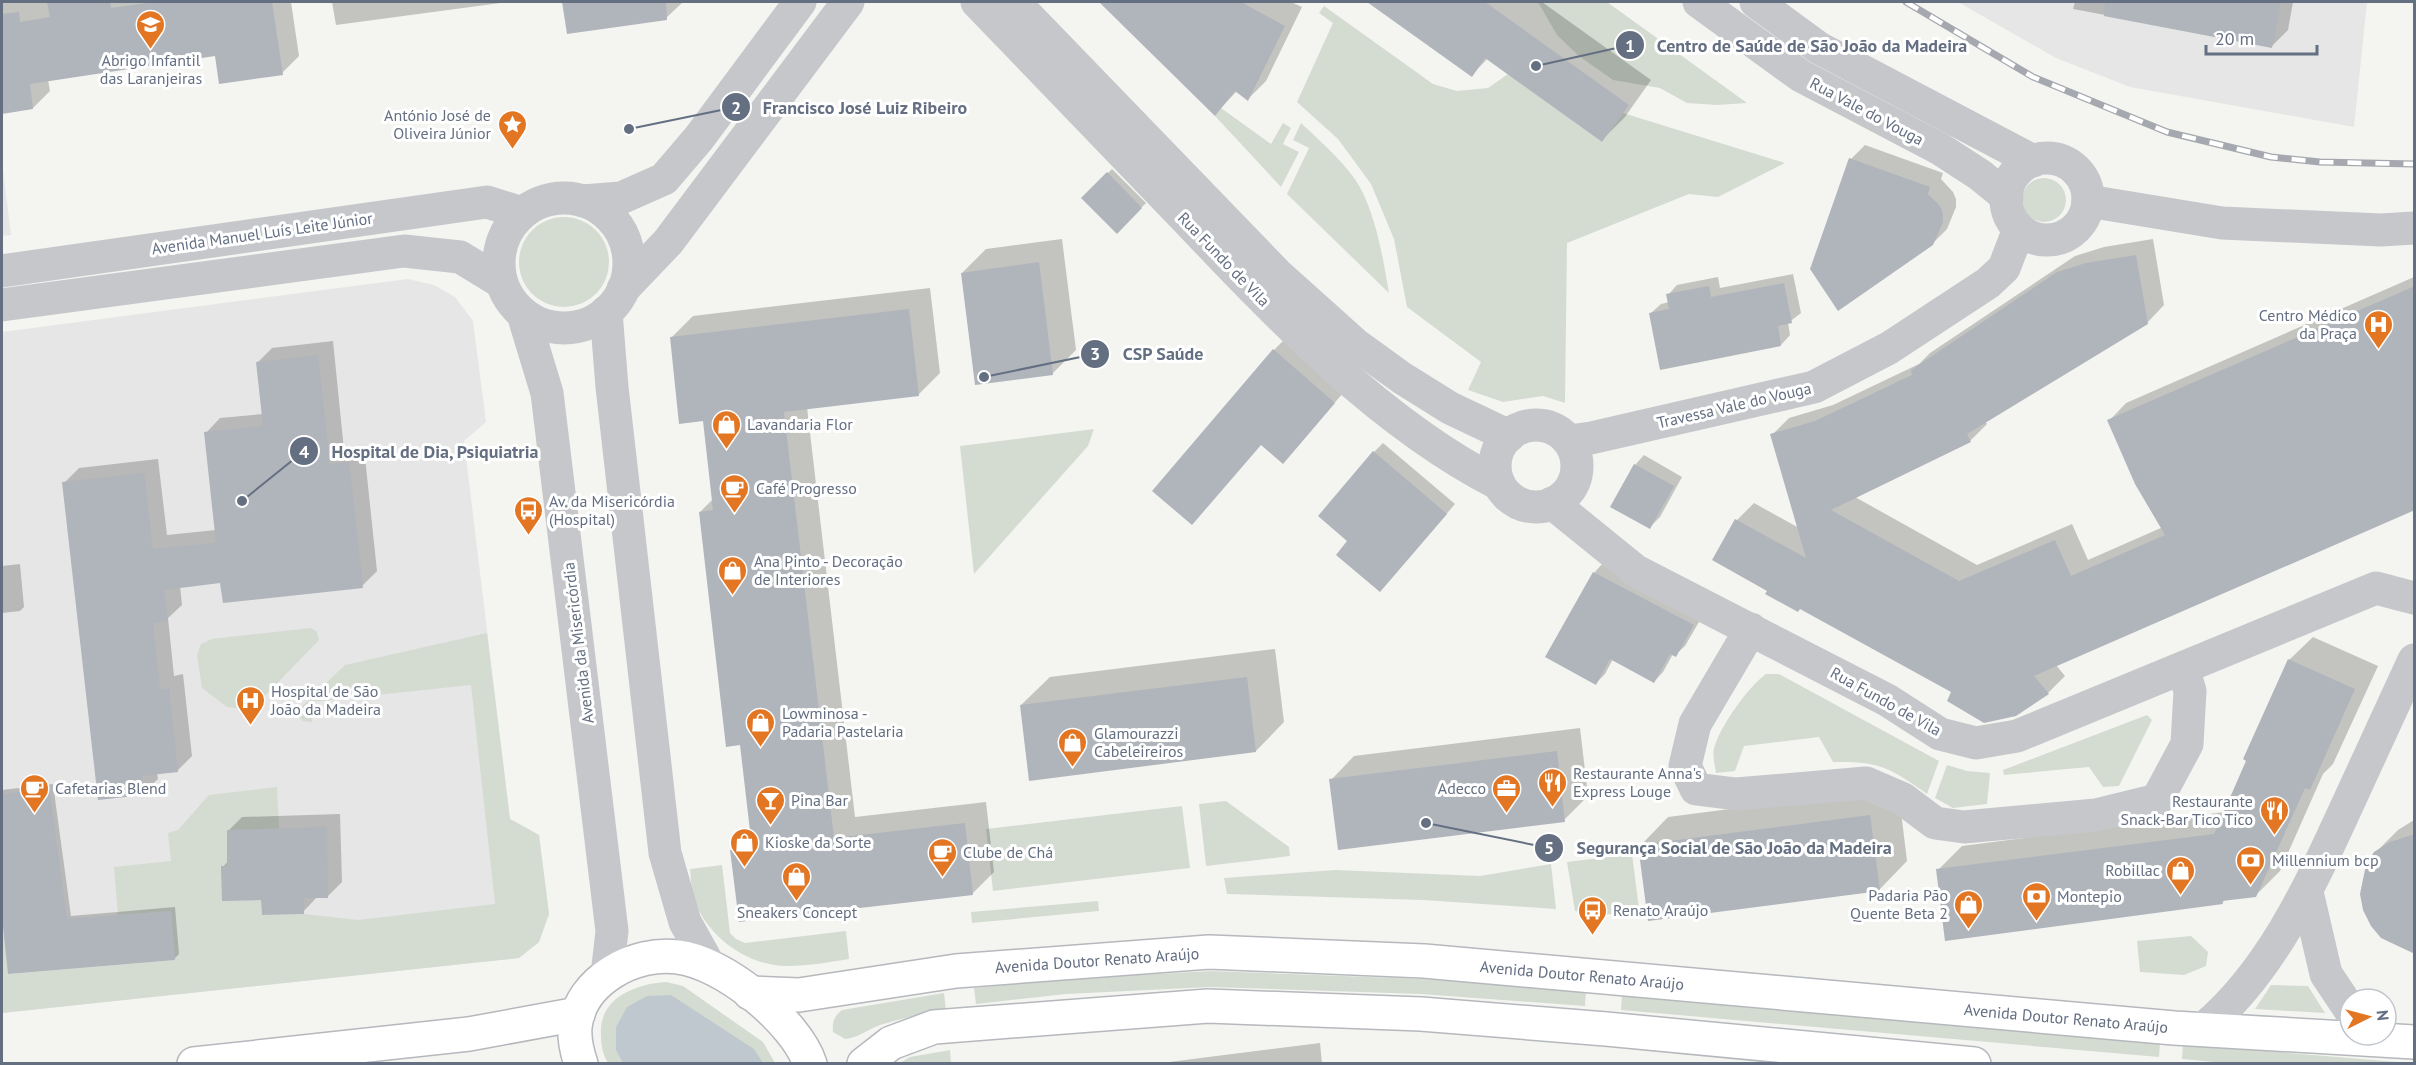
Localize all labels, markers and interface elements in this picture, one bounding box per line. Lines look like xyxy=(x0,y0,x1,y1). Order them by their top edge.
school or university icon: Abrigo Infantil das Laranjeiras xyxy=(135,9,167,51)
scale bar xyxy=(2206,18,2317,56)
callout: Centro de Saúde de São João da Madeira xyxy=(1615,27,1979,63)
text: 20 m xyxy=(2215,27,2254,50)
text: 1 xyxy=(1625,34,1635,57)
text: Centro de Saúde de São João da Madeira xyxy=(1657,34,1967,57)
place label: Abrigo Infantil das Laranjeiras xyxy=(100,50,202,88)
street label: Rua Vale do Vouga xyxy=(1807,73,1927,149)
callout: Francisco José Luiz Ribeiro xyxy=(721,89,980,125)
text: 2 xyxy=(731,96,741,119)
text: Francisco José Luiz Ribeiro xyxy=(763,96,968,119)
place label: António José de Oliveira Júnior xyxy=(384,105,492,143)
place icon: António José de Oliveira Júnior xyxy=(496,108,528,150)
street label: Avenida Manuel Luís Leite Júnior xyxy=(150,208,374,258)
street label: Rua Fundo de Vila xyxy=(1174,208,1274,310)
place label: Centro Médico da Praça xyxy=(2259,305,2357,343)
hospital icon: Centro Médico da Praça xyxy=(2362,308,2394,350)
callout: CSP Saúde xyxy=(1080,336,1216,372)
text: 3 xyxy=(1090,342,1100,365)
text: CSP Saúde xyxy=(1123,342,1203,365)
street label: Travessa Vale do Vouga xyxy=(1655,378,1813,432)
shop icon: Lavandaria Flor xyxy=(710,408,742,450)
place label: Lavandaria Flor xyxy=(747,414,853,434)
callout: Hospital de Dia, Psiquiatria xyxy=(289,433,552,469)
text: 4 xyxy=(299,440,309,463)
text: Hospital de Dia, Psiquiatria xyxy=(332,440,539,463)
cafe icon: Café Progresso xyxy=(719,472,751,514)
place label: Café Progresso xyxy=(756,478,857,498)
place label: Av. da Misericórdia (Hospital) xyxy=(549,491,675,529)
bus stop icon: Av. da Misericórdia (Hospital) xyxy=(512,494,544,536)
place label: Ana Pinto - Decoração de Interiores xyxy=(754,551,903,589)
shop icon: Ana Pinto - Decoração de Interiores xyxy=(717,554,749,596)
street label: Avenida da Misericórdia xyxy=(558,561,598,725)
street label: Rua Fundo de Vila xyxy=(1827,662,1945,740)
place label: Hospital de São João da Madeira xyxy=(270,681,381,719)
hospital icon: Hospital de São João da Madeira xyxy=(234,684,266,726)
place label: Lowminosa - Padaria Pastelaria xyxy=(782,703,904,741)
shop icon: Lowminosa - Padaria Pastelaria xyxy=(745,706,777,748)
place label: Glamourazzi Cabeleireiros xyxy=(1094,723,1184,761)
shop icon: Glamourazzi Cabeleireiros xyxy=(1057,726,1089,768)
place label: Restaurante Anna's Express Louge xyxy=(1573,763,1702,801)
restaurant icon: Restaurante Anna's Express Louge xyxy=(1536,766,1568,808)
cafe icon: Cafetarias Blend xyxy=(18,772,50,814)
office icon: Adecco xyxy=(1491,772,1523,814)
place label: Cafetarias Blend xyxy=(55,778,166,798)
place label: Adecco xyxy=(1438,778,1486,798)
bar icon: Pina Bar xyxy=(754,784,786,826)
place label: Pina Bar xyxy=(791,790,848,810)
place label: Restaurante Snack-Bar Tico Tico xyxy=(2120,791,2253,829)
restaurant icon: Restaurante Snack-Bar Tico Tico xyxy=(2258,794,2290,836)
shop icon: Kioske da Sorte xyxy=(728,826,760,868)
callout: Segurança Social de São João da Madeira xyxy=(1534,830,1903,866)
place label: Kioske da Sorte xyxy=(765,832,871,852)
cafe icon: Clube de Chá xyxy=(926,836,958,878)
text: 5 xyxy=(1544,836,1554,859)
text: Segurança Social de São João da Madeira xyxy=(1576,836,1892,859)
place label: Clube de Chá xyxy=(963,842,1053,862)
bank icon: Millennium bcp xyxy=(2235,844,2267,886)
place label: Millennium bcp xyxy=(2272,850,2379,870)
shop icon: Robillac xyxy=(2165,854,2197,896)
shop icon: Sneakers Concept xyxy=(781,860,813,902)
place label: Robillac xyxy=(2105,860,2160,880)
bank icon: Montepio xyxy=(2020,880,2052,922)
place label: Padaria Pão Quente Beta 2 xyxy=(1850,885,1948,923)
place label: Montepio xyxy=(2057,886,2122,906)
shop icon: Padaria Pão Quente Beta 2 xyxy=(1953,888,1985,930)
bus stop icon: Renato Araújo xyxy=(1576,894,1608,936)
place label: Renato Araújo xyxy=(1613,900,1708,920)
place label: Sneakers Concept xyxy=(737,902,858,922)
street label: Avenida Doutor Renato Araújo xyxy=(994,943,1200,977)
street label: Avenida Doutor Renato Araújo xyxy=(1479,956,1685,994)
north arrow xyxy=(2338,987,2398,1047)
street label: Avenida Doutor Renato Araújo xyxy=(1963,999,2169,1037)
text: N xyxy=(2372,1009,2393,1022)

